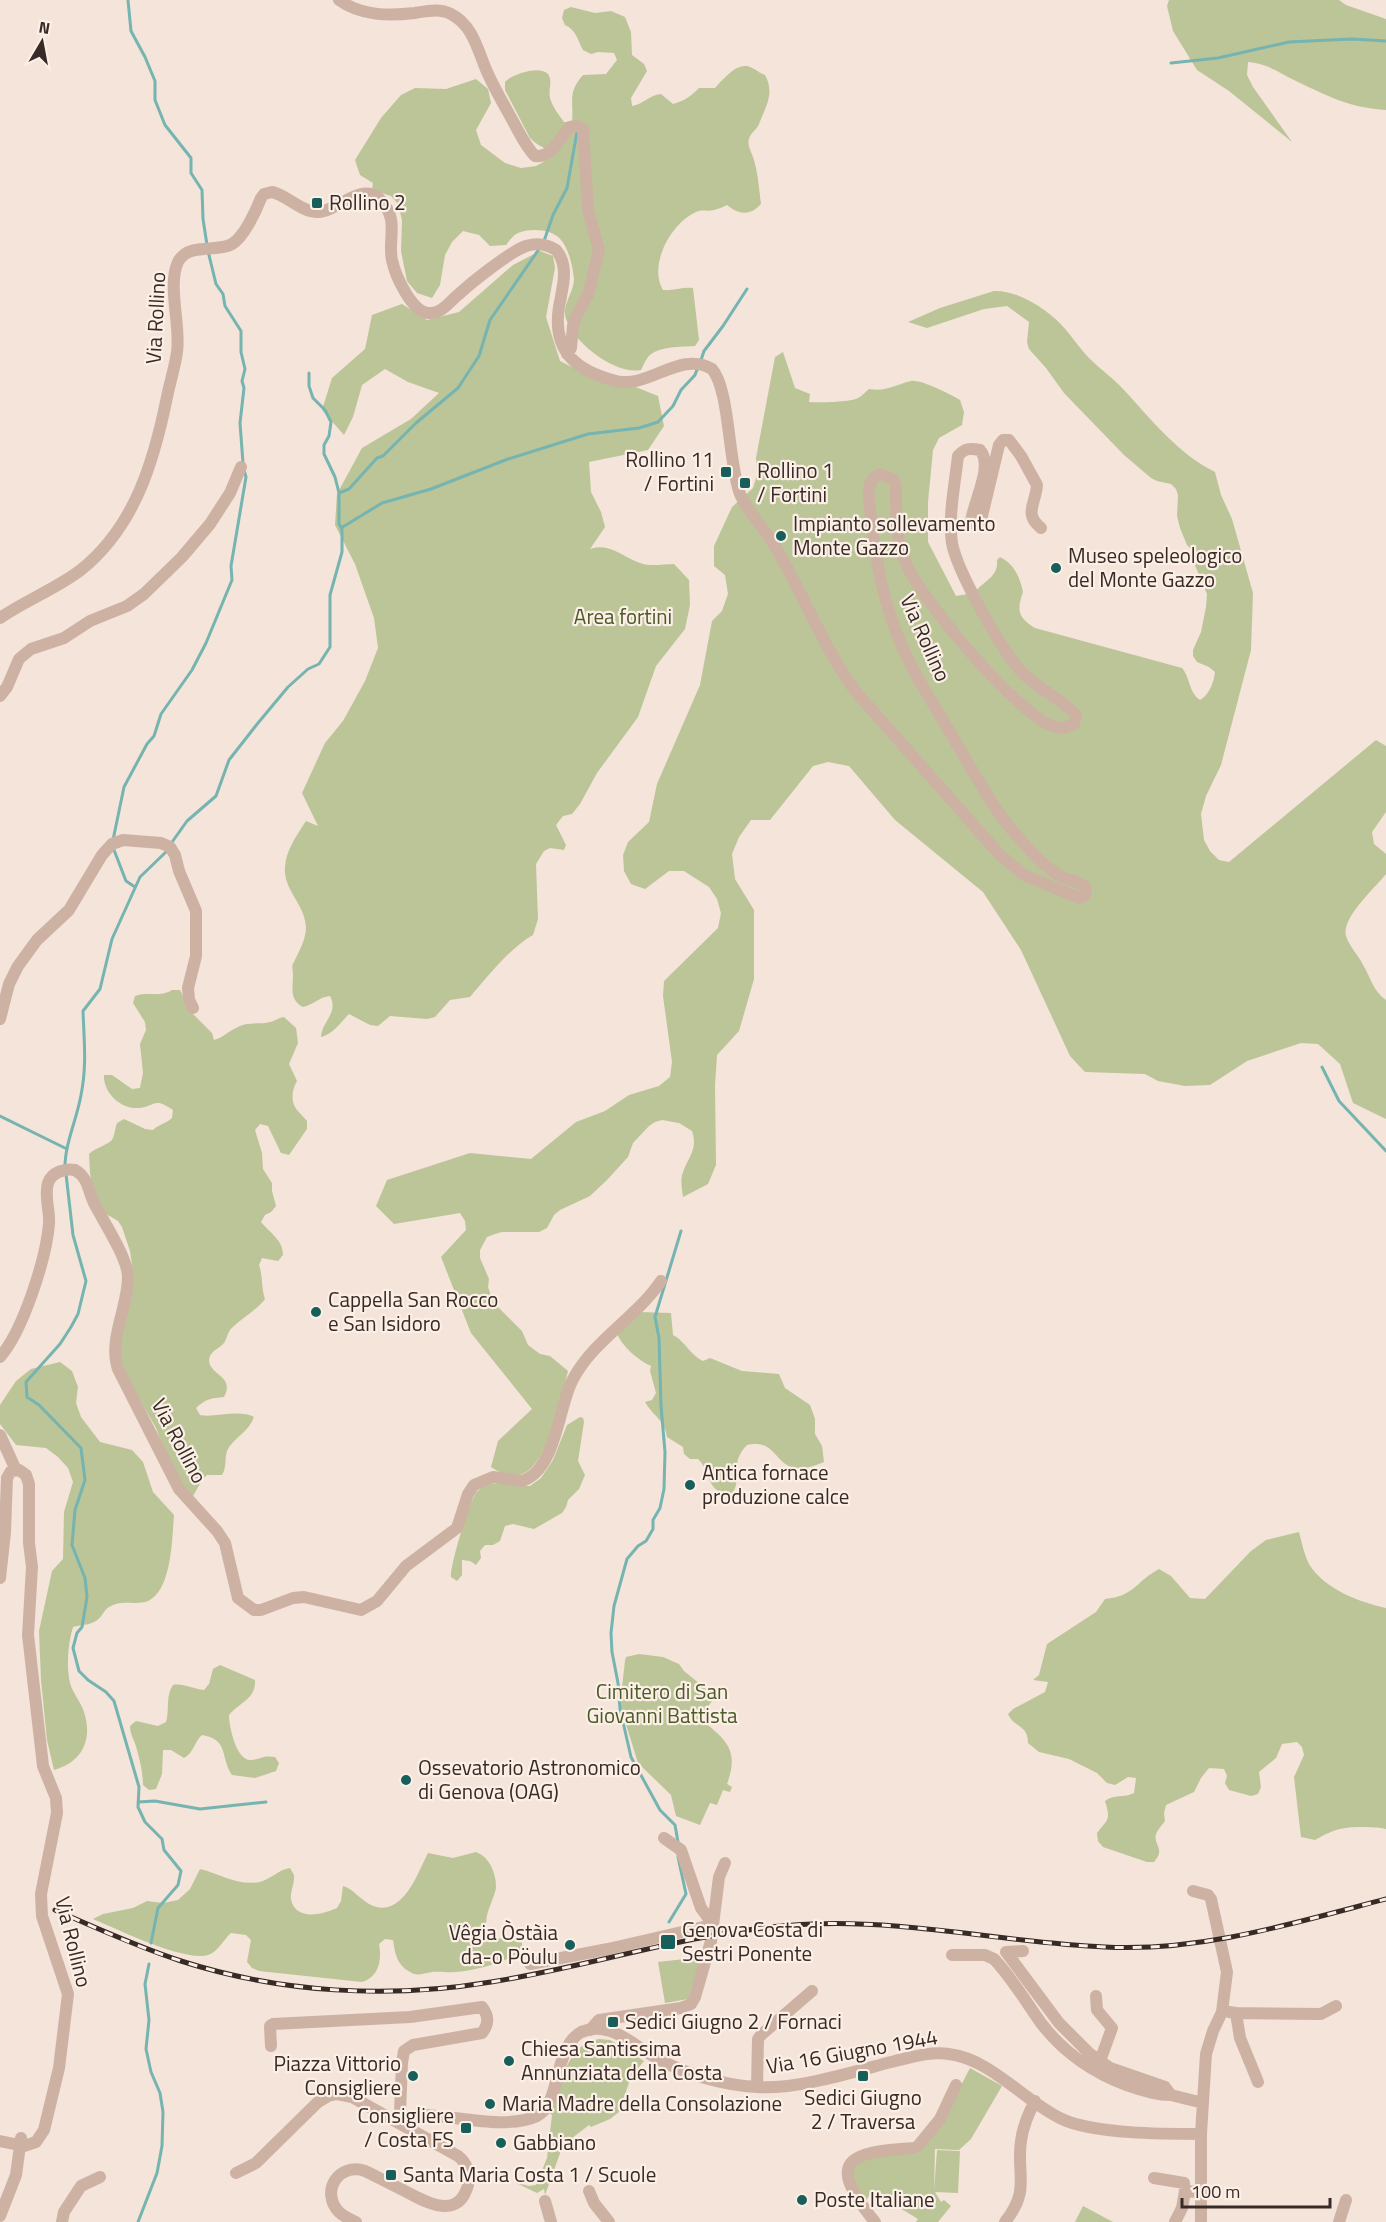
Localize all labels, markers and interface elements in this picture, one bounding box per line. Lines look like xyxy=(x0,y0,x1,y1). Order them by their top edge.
north arrow xyxy=(12,12,72,72)
text: N xyxy=(37,14,52,40)
place label: Rollino 2 xyxy=(329,186,406,218)
marker: Rollino 2 xyxy=(310,196,324,210)
street label: Via Rollino xyxy=(137,271,173,365)
place label: Rollino 11 / Fortini xyxy=(625,443,714,499)
place label: Rollino 1 / Fortini xyxy=(757,454,834,510)
marker: Rollino 11 / Fortini xyxy=(719,465,733,479)
marker: Rollino 1 / Fortini xyxy=(738,476,752,490)
place label: Impianto sollevamento Monte Gazzo xyxy=(793,507,995,563)
marker: Impianto sollevamento Monte Gazzo xyxy=(774,529,788,543)
place label: Museo speleologico del Monte Gazzo xyxy=(1068,539,1242,595)
marker: Museo speleologico del Monte Gazzo xyxy=(1049,561,1063,575)
street label: Via Rollino xyxy=(892,589,959,686)
park label: Area fortini xyxy=(574,600,672,632)
place label: Cappella San Rocco e San Isidoro xyxy=(328,1283,498,1339)
marker: Cappella San Rocco e San Isidoro xyxy=(309,1305,323,1319)
street label: Via Rollino xyxy=(144,1392,216,1489)
place label: Antica fornace produzione calce xyxy=(702,1456,849,1512)
marker: Antica fornace produzione calce xyxy=(683,1478,697,1492)
park label: Cimitero di San Giovanni Battista xyxy=(586,1675,738,1731)
place label: Ossevatorio Astronomico di Genova (OAG) xyxy=(418,1751,641,1807)
marker: Ossevatorio Astronomico di Genova (OAG) xyxy=(399,1773,413,1787)
street label: Via Rollino xyxy=(47,1893,101,1990)
place label: Genova Costa di Sestri Ponente xyxy=(682,1913,823,1969)
place label: Vêgia Òstàia da-o Pöulu xyxy=(449,1916,558,1972)
marker: Genova Costa di Sestri Ponente xyxy=(659,1933,677,1951)
marker: Vêgia Òstàia da-o Pöulu xyxy=(563,1938,577,1952)
place label: Sedici Giugno 2 / Fornaci xyxy=(625,2005,842,2037)
marker: Sedici Giugno 2 / Fornaci xyxy=(606,2015,620,2029)
street label: Via 16 Giugno 1944 xyxy=(764,2020,940,2082)
place label: Chiesa Santissima Annunziata della Costa xyxy=(521,2032,723,2088)
place label: Piazza Vittorio Consigliere xyxy=(274,2047,401,2103)
marker: Chiesa Santissima Annunziata della Costa xyxy=(502,2054,516,2068)
marker: Piazza Vittorio Consigliere xyxy=(406,2069,420,2083)
marker: Sedici Giugno 2 / Traversa xyxy=(856,2069,870,2083)
place label: Sedici Giugno 2 / Traversa xyxy=(804,2081,922,2137)
place label: Maria Madre della Consolazione xyxy=(502,2087,782,2119)
marker: Maria Madre della Consolazione xyxy=(483,2097,497,2111)
place label: Consigliere / Costa FS xyxy=(358,2099,454,2155)
marker: Consigliere / Costa FS xyxy=(459,2121,473,2135)
place label: Gabbiano xyxy=(513,2126,596,2158)
marker: Gabbiano xyxy=(494,2136,508,2150)
place label: Santa Maria Costa 1 / Scuole xyxy=(403,2158,656,2190)
marker: Santa Maria Costa 1 / Scuole xyxy=(384,2168,398,2182)
scale bar xyxy=(1182,2171,1330,2209)
text: 100 m xyxy=(1191,2178,1240,2205)
place label: Poste Italiane xyxy=(814,2183,935,2215)
marker: Poste Italiane xyxy=(795,2193,809,2207)

